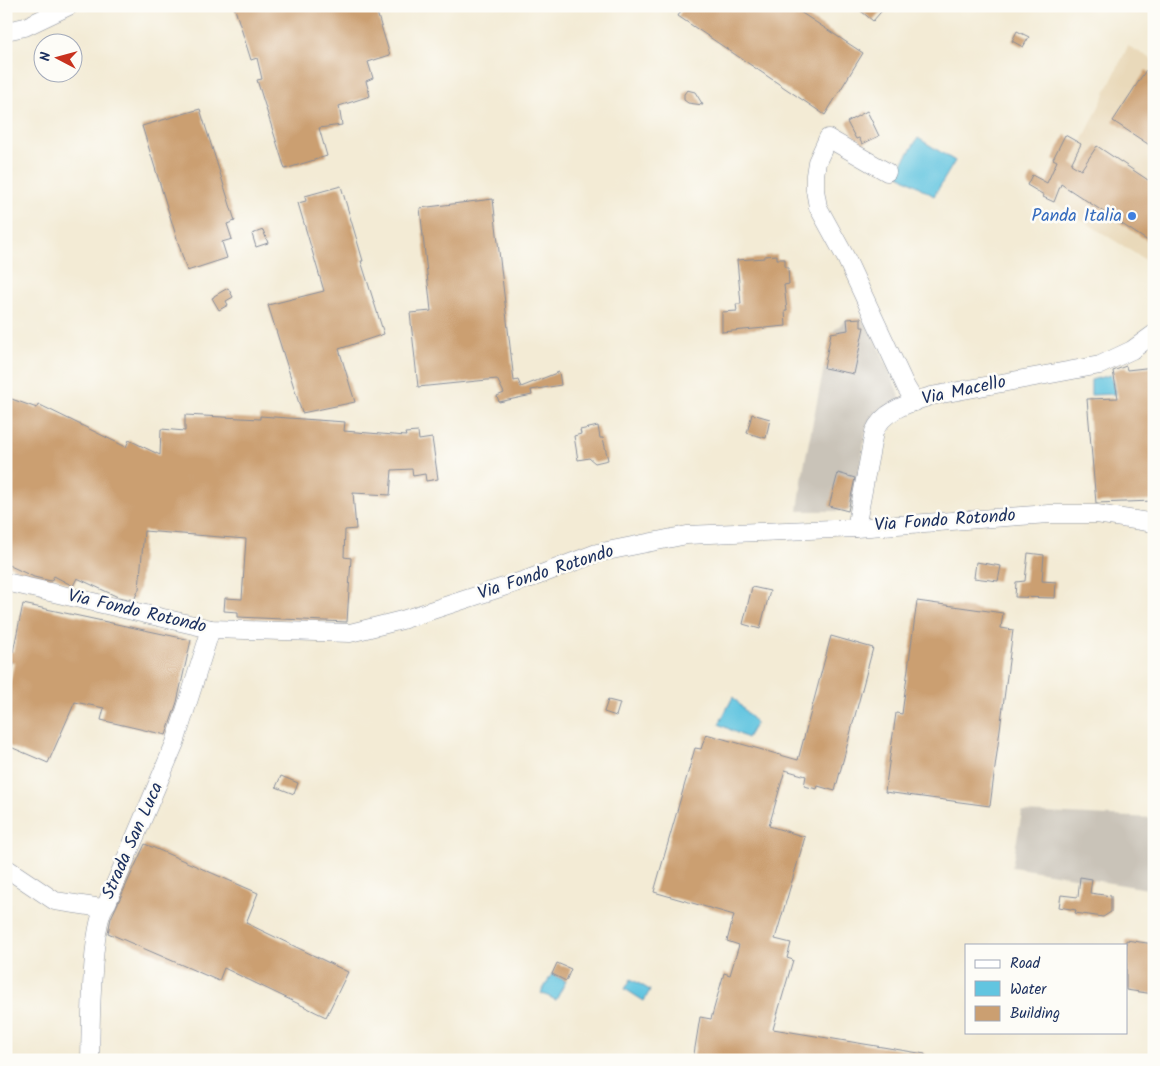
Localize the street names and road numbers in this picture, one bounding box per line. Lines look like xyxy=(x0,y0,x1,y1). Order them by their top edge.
street label: Via Macello xyxy=(919,368,1009,414)
street label: Via Fondo Rotondo xyxy=(873,502,1017,540)
street label: Via Fondo Rotondo xyxy=(474,537,618,609)
street label: Via Fondo Rotondo xyxy=(65,582,209,642)
street label: Strada San Luca xyxy=(94,778,172,904)

